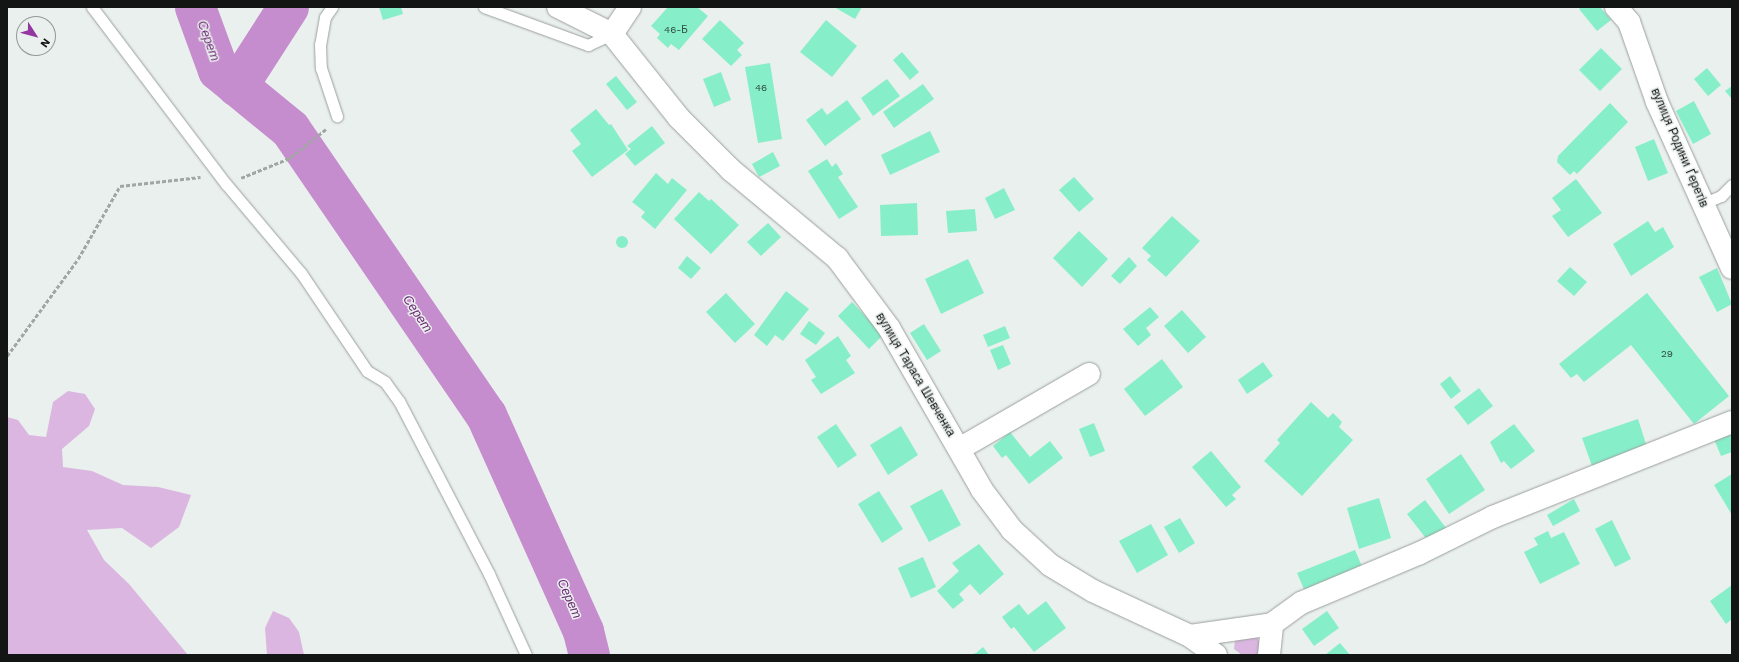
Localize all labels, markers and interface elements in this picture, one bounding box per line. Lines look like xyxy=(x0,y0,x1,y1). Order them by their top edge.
north arrow xyxy=(16,16,56,56)
water label: Серет xyxy=(194,19,222,63)
house number: 46-Б xyxy=(664,24,688,36)
text: N xyxy=(38,36,53,50)
house number: 46 xyxy=(755,82,767,94)
street label: вулиця Родини Ґеретів xyxy=(1647,86,1711,210)
water label: Серет xyxy=(399,292,435,336)
street label: вулиця Тараса Шевченка xyxy=(872,311,958,439)
house number: 29 xyxy=(1661,348,1673,360)
water label: Серет xyxy=(553,577,585,621)

